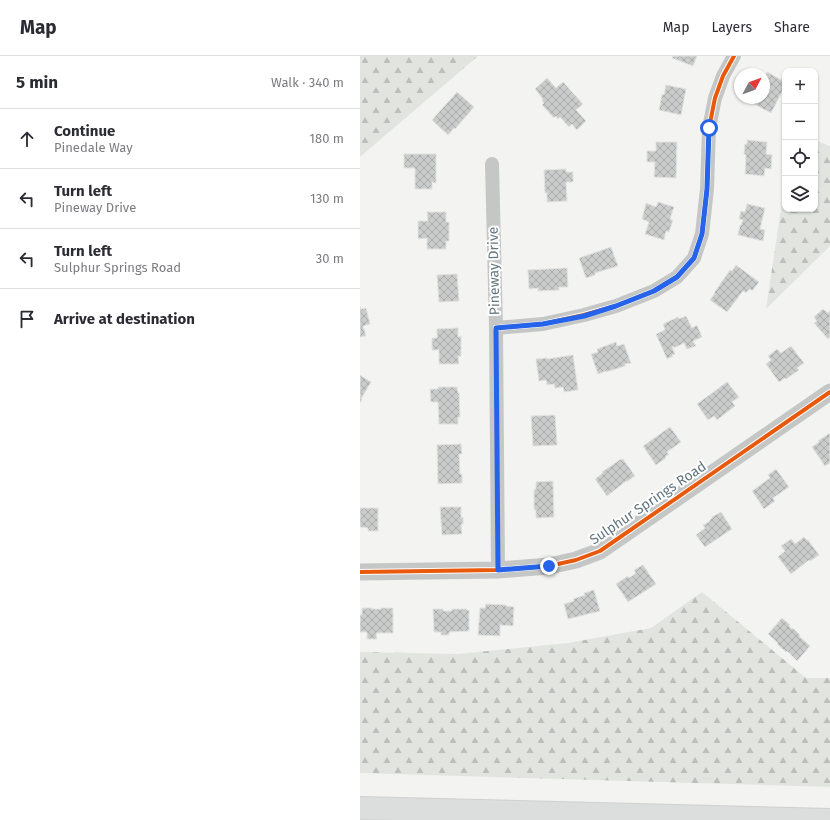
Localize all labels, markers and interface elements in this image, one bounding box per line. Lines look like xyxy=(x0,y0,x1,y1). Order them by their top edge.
text: Map xyxy=(20,16,57,39)
text: Map xyxy=(663,19,689,36)
text: Layers xyxy=(711,19,752,36)
text: Share xyxy=(774,19,810,36)
north arrow xyxy=(734,68,770,104)
map controls xyxy=(782,68,818,212)
button: + xyxy=(782,68,818,104)
text: 5 min xyxy=(16,72,58,93)
text: Walk · 340 m xyxy=(271,75,344,90)
button: − xyxy=(782,104,818,140)
route start xyxy=(700,119,718,137)
text: Continue xyxy=(54,122,115,140)
icon: ahead xyxy=(16,128,38,150)
text: 180 m xyxy=(309,131,344,146)
text: Pinedale Way xyxy=(54,140,133,155)
button: locate xyxy=(782,140,818,176)
button: layers xyxy=(782,176,818,212)
text: Turn left xyxy=(54,182,112,200)
icon: left xyxy=(16,188,38,210)
text: 130 m xyxy=(310,191,344,206)
text: Pineway Drive xyxy=(54,200,136,215)
street label: Pineway Drive xyxy=(485,227,503,315)
text: Turn left xyxy=(54,242,112,260)
icon: left xyxy=(16,248,38,270)
text: 30 m xyxy=(316,251,344,266)
text: Sulphur Springs Road xyxy=(54,260,181,275)
icon: arrive xyxy=(16,308,38,330)
text: Arrive at destination xyxy=(54,310,195,328)
street label: Sulphur Springs Road xyxy=(587,458,709,548)
route end xyxy=(540,557,558,575)

